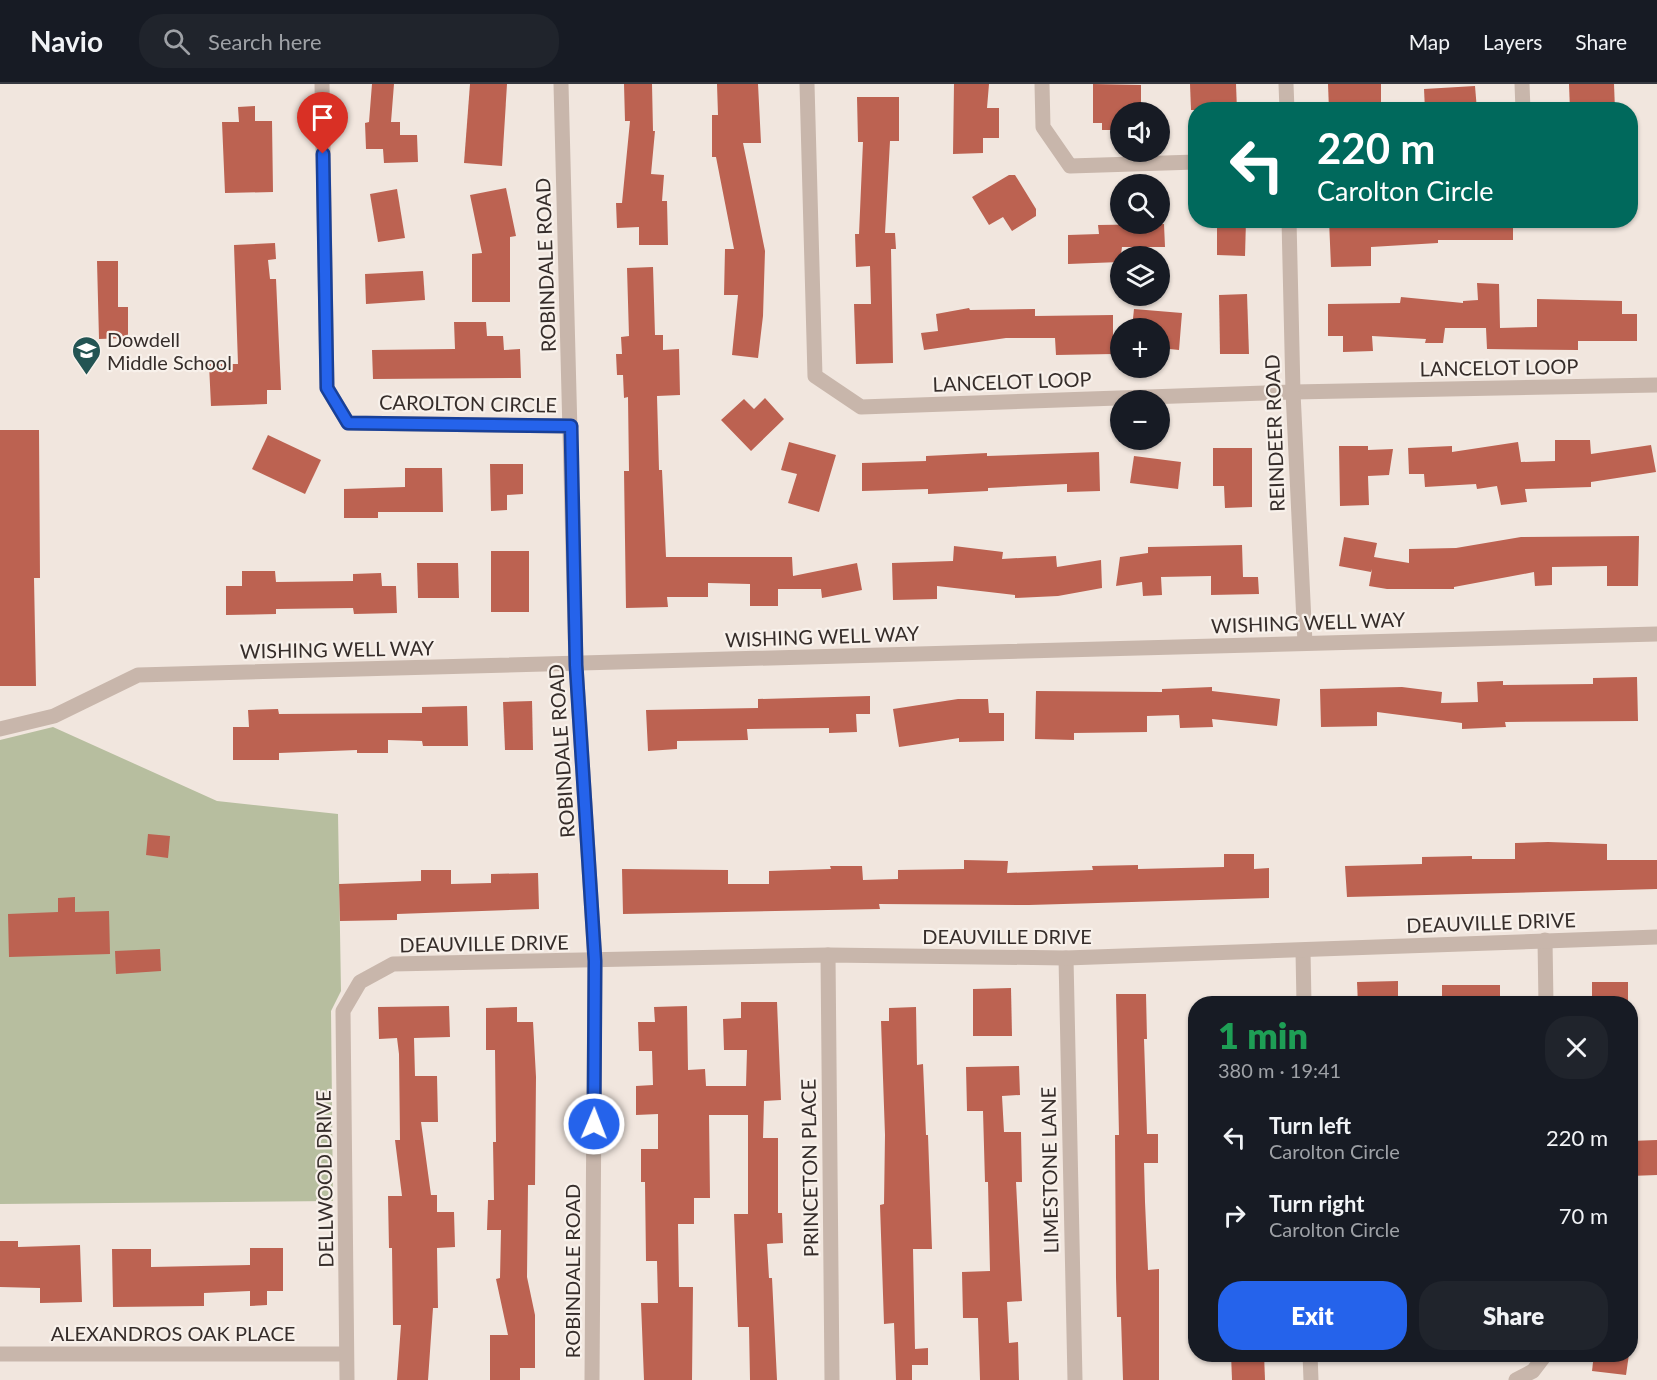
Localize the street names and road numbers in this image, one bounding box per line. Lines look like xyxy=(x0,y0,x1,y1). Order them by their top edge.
street label: ROBINDALE ROAD xyxy=(530,177,560,353)
street label: REINDEER ROAD xyxy=(1259,354,1289,512)
street label: LANCELOT LOOP xyxy=(1419,354,1579,380)
street label: LANCELOT LOOP xyxy=(932,366,1092,396)
street label: CAROLTON CIRCLE xyxy=(379,389,557,417)
street label: WISHING WELL WAY xyxy=(1210,607,1406,637)
street label: WISHING WELL WAY xyxy=(724,621,920,651)
street label: WISHING WELL WAY xyxy=(240,635,435,663)
street label: ROBINDALE ROAD xyxy=(543,663,579,839)
street label: DEAUVILLE DRIVE xyxy=(1406,907,1576,937)
street label: DEAUVILLE DRIVE xyxy=(922,924,1092,948)
street label: DEAUVILLE DRIVE xyxy=(399,930,569,956)
street label: PRINCETON PLACE xyxy=(795,1079,823,1257)
street label: LIMESTONE LANE xyxy=(1036,1087,1062,1253)
street label: DELLWOOD DRIVE xyxy=(310,1090,338,1268)
street label: ROBINDALE ROAD xyxy=(560,1184,584,1358)
street label: ALEXANDROS OAK PLACE xyxy=(51,1321,295,1345)

